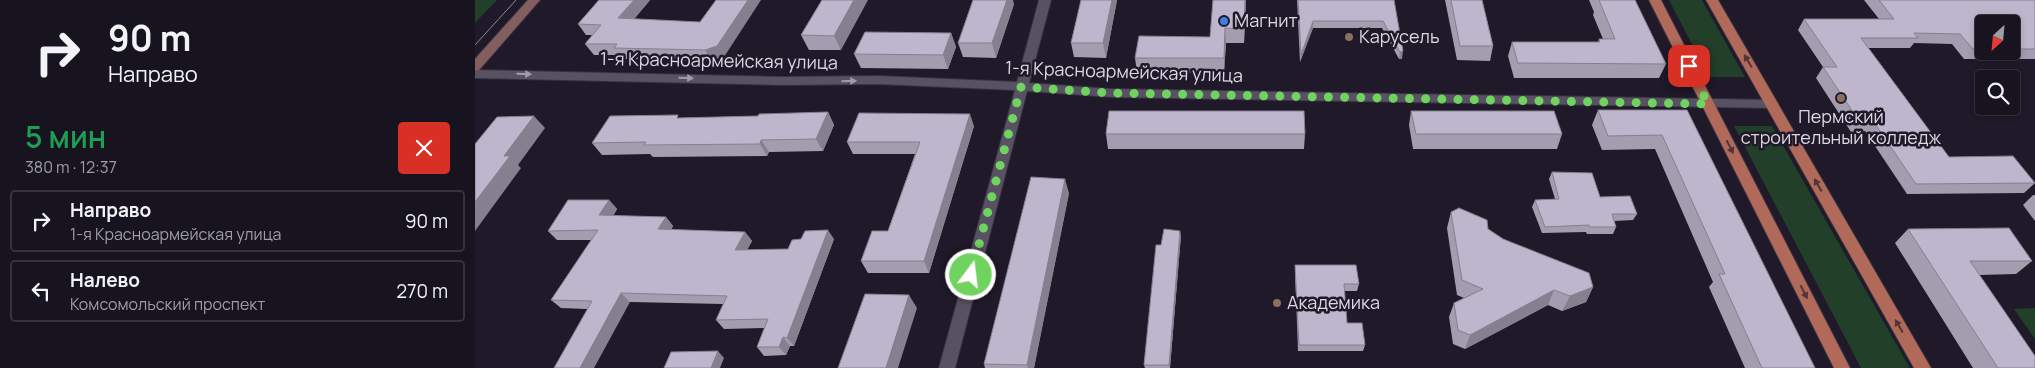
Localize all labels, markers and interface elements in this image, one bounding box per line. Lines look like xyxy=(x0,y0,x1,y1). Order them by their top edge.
place label: Магнит xyxy=(1234,8,1298,32)
text: 90 m xyxy=(108,14,191,62)
marker: Магнит xyxy=(1218,15,1230,27)
north arrow xyxy=(1975,15,2020,60)
map controls xyxy=(1975,15,2020,115)
icon: right xyxy=(25,20,90,85)
place label: Карусель xyxy=(1359,24,1440,48)
marker: Карусель xyxy=(1343,31,1355,43)
pin xyxy=(1668,45,1710,87)
street label: 1-я Красноармейская улица xyxy=(600,46,838,74)
icon: arrive xyxy=(1675,52,1703,80)
street label: 1-я Красноармейская улица xyxy=(1005,55,1243,87)
one-way arrow xyxy=(1743,55,1752,68)
text: Направо xyxy=(108,59,198,89)
one-way arrow xyxy=(516,70,532,78)
button: search xyxy=(1975,70,2020,115)
one-way arrow xyxy=(678,75,694,83)
one-way arrow xyxy=(841,77,857,85)
marker: Пермский строительный колледж xyxy=(1835,92,1847,104)
place label: Пермский строительный колледж xyxy=(1741,104,1942,149)
text: 5 мин xyxy=(25,116,106,157)
button: close xyxy=(398,122,450,174)
one-way arrow xyxy=(1726,140,1734,155)
text: 380 m · 12:37 xyxy=(25,156,117,178)
one-way arrow xyxy=(1814,177,1822,192)
text: Направо xyxy=(70,197,151,223)
icon: right xyxy=(27,207,55,235)
text: 90 m xyxy=(405,208,448,234)
text: 1-я Красноармейская улица xyxy=(70,223,281,245)
position arrow xyxy=(944,248,996,300)
text: Налево xyxy=(70,267,140,293)
icon: left xyxy=(27,277,55,305)
text: 270 m xyxy=(396,278,448,304)
one-way arrow xyxy=(1800,285,1808,299)
place label: Академика xyxy=(1287,290,1380,314)
text: Комсомольский проспект xyxy=(70,293,265,315)
marker: Академика xyxy=(1271,297,1283,309)
one-way arrow xyxy=(1895,318,1903,333)

